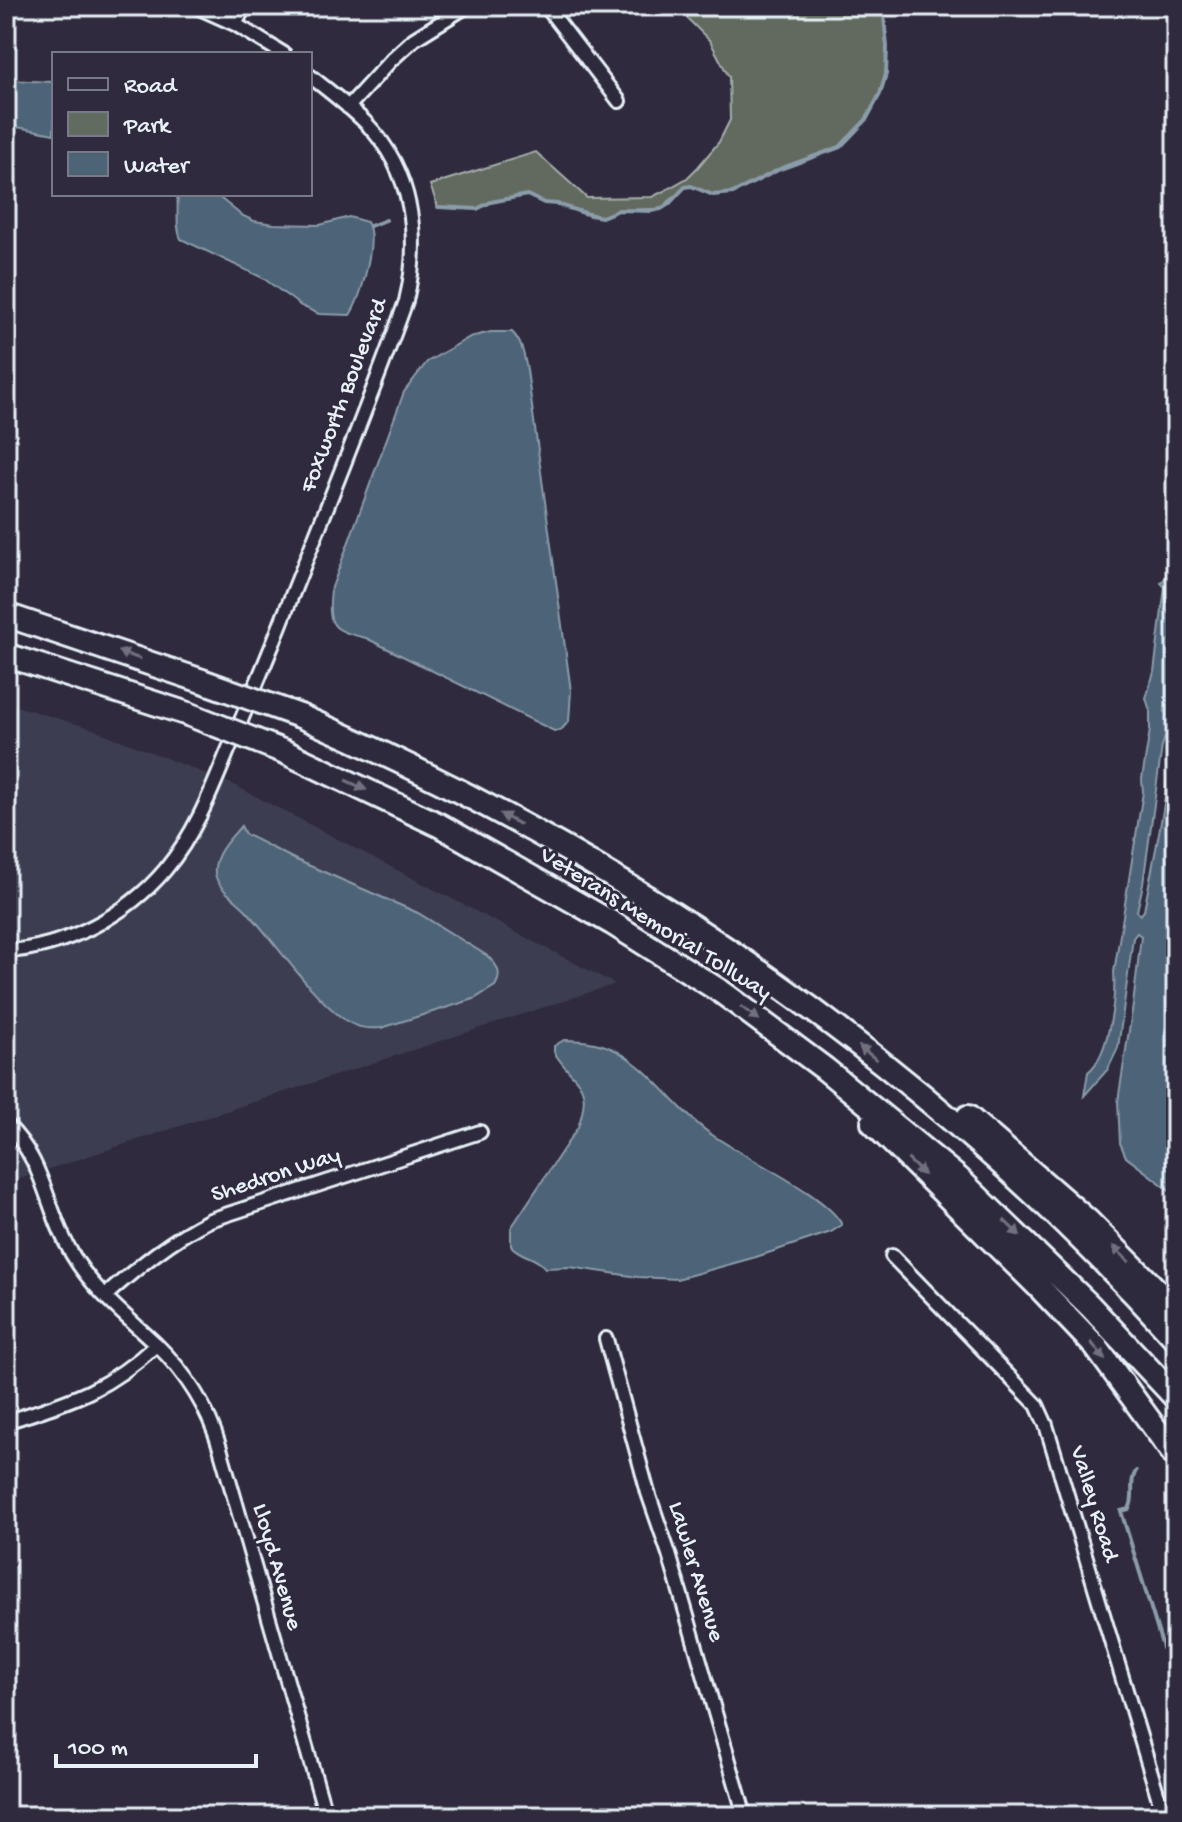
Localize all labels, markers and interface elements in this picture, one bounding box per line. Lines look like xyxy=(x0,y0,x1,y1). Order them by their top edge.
legend xyxy=(52,52,312,196)
text: Road xyxy=(124,73,178,102)
text: Park xyxy=(123,113,172,142)
text: Water xyxy=(124,153,191,182)
street label: Foxworth Boulevard xyxy=(294,293,396,498)
one-way arrow xyxy=(116,649,140,661)
one-way arrow xyxy=(344,778,368,792)
one-way arrow xyxy=(499,812,522,826)
street label: Veterans Memorial Tollway xyxy=(533,841,777,1008)
one-way arrow xyxy=(739,1005,761,1021)
one-way arrow xyxy=(858,1045,878,1062)
street label: Shedron Way xyxy=(208,1141,344,1211)
one-way arrow xyxy=(906,1157,925,1176)
one-way arrow xyxy=(1002,1218,1021,1237)
one-way arrow xyxy=(1112,1245,1131,1264)
one-way arrow xyxy=(1090,1341,1107,1362)
street label: Valley Road xyxy=(1061,1442,1125,1567)
street label: Lawler Avenue xyxy=(660,1499,730,1646)
street label: Lloyd Avenue xyxy=(244,1500,308,1634)
scale bar xyxy=(56,1718,256,1768)
text: 100 m xyxy=(67,1735,128,1764)

